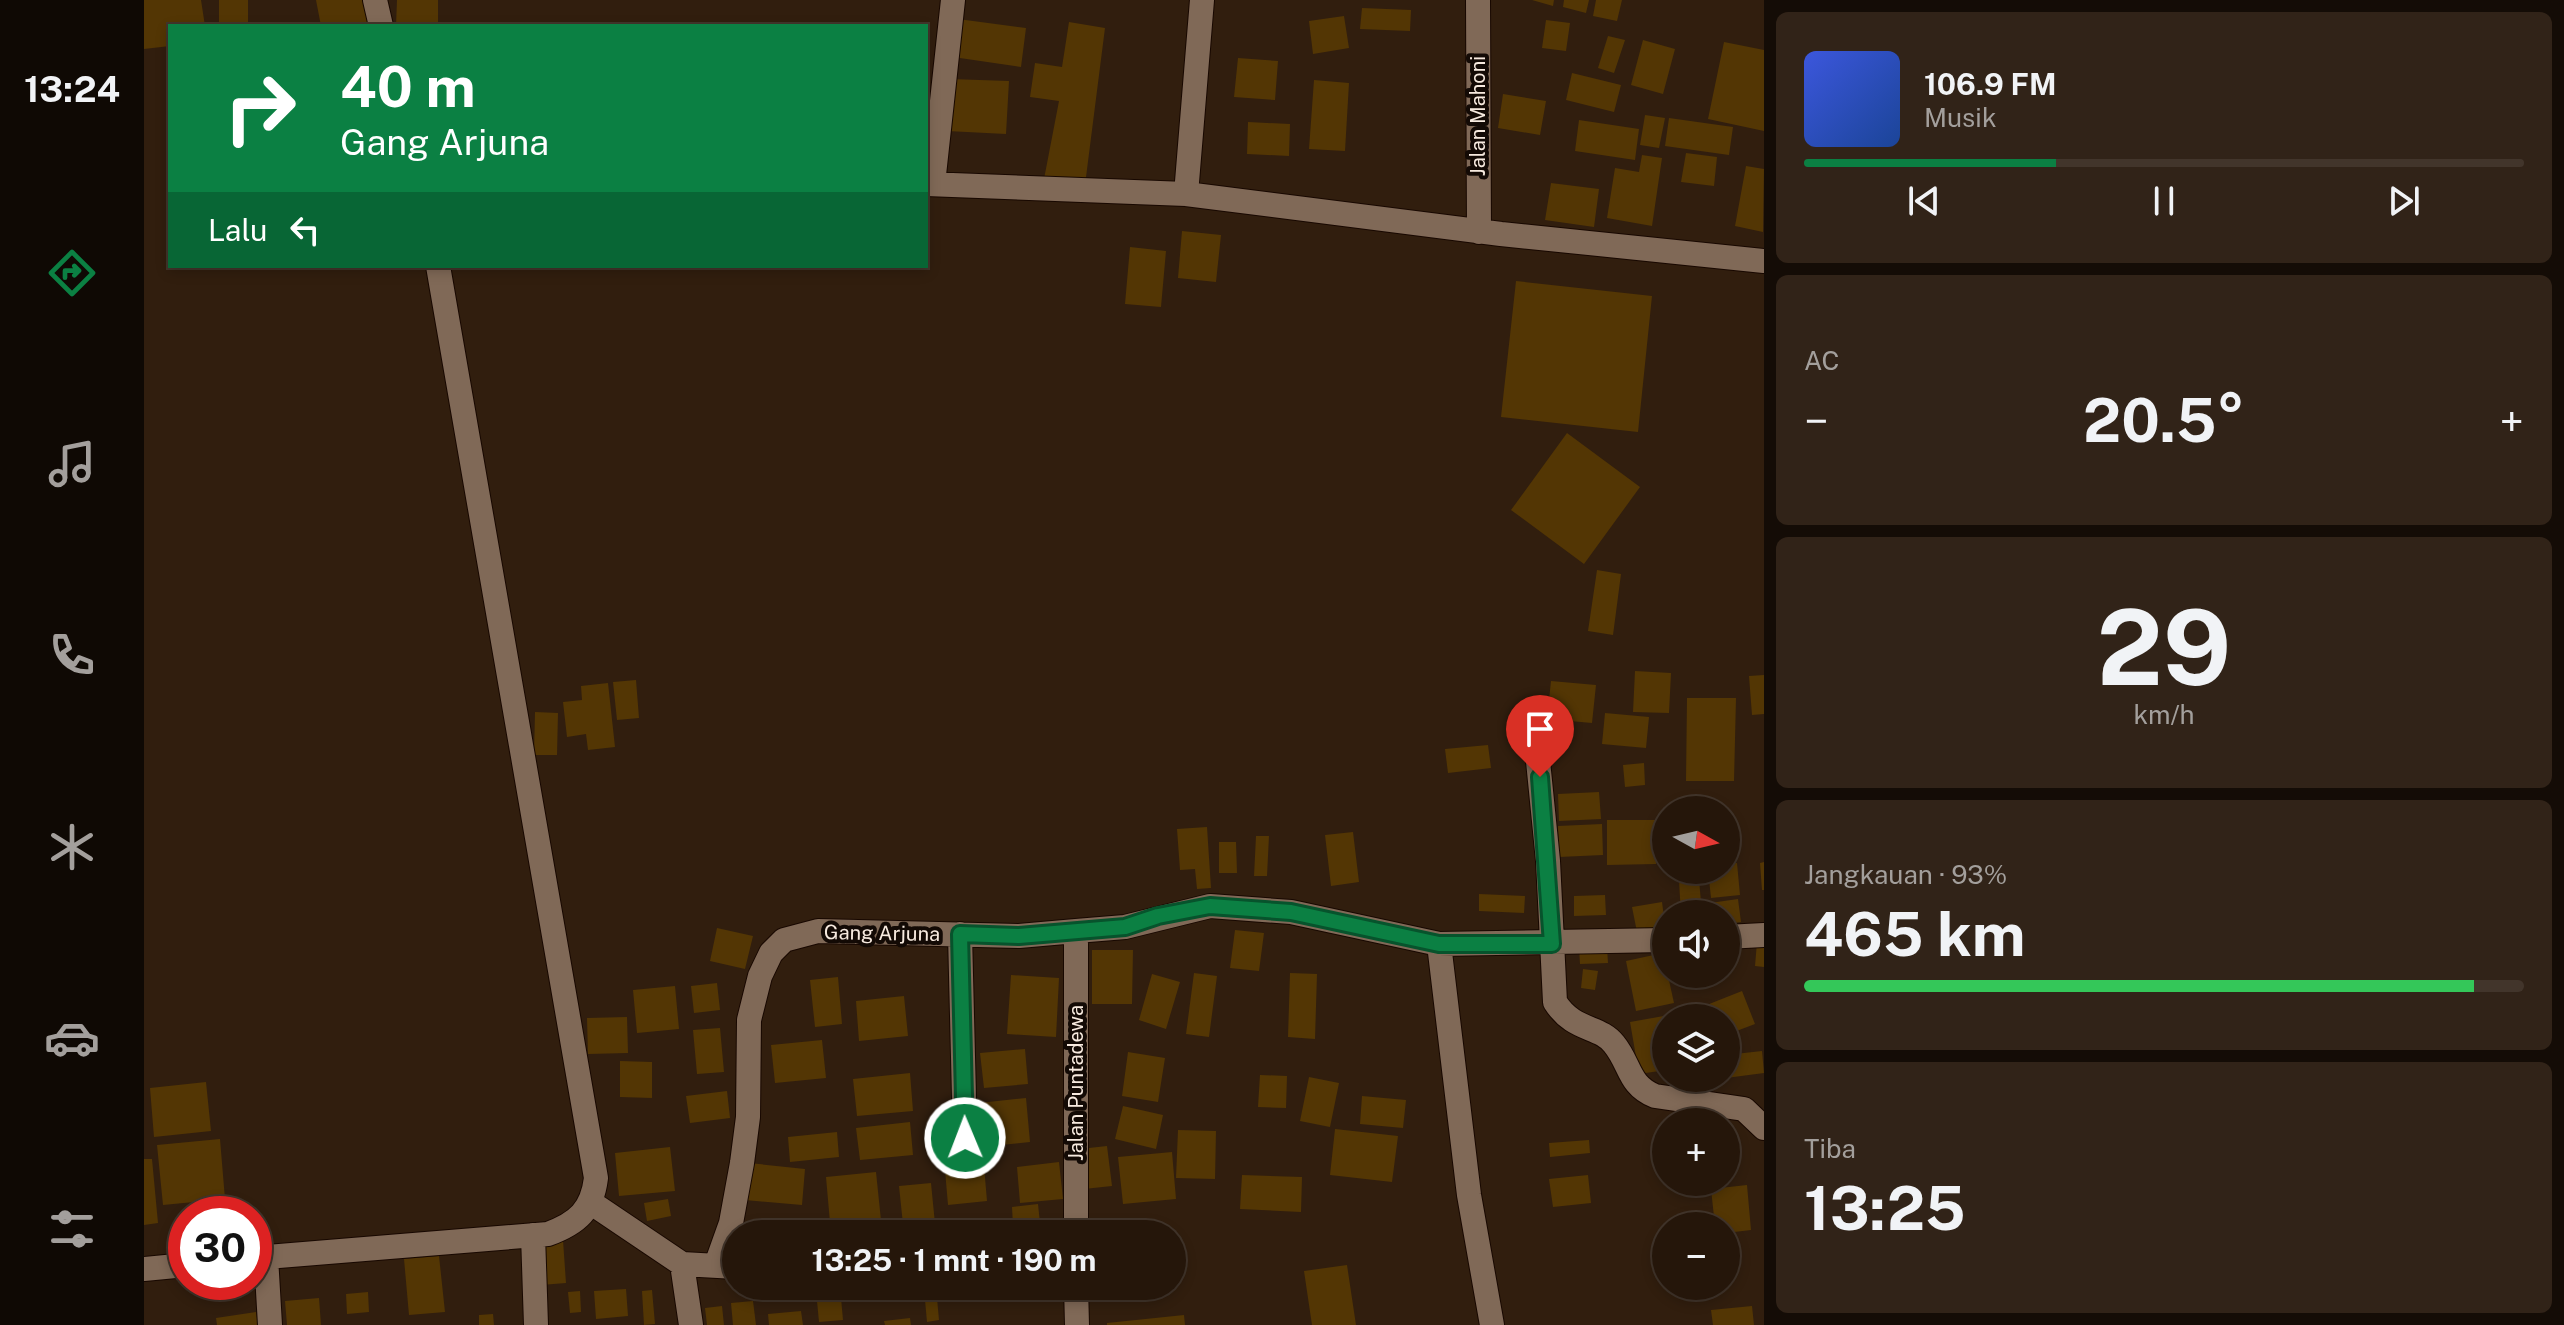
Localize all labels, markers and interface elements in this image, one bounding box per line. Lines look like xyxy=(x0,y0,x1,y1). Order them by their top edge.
text: 40 m xyxy=(340,54,476,120)
icon: right xyxy=(208,56,312,160)
street label: Jalan Mahoni xyxy=(1466,56,1490,176)
text: 106.9 FM xyxy=(1924,66,2056,102)
text: 13:24 xyxy=(24,68,120,110)
text: Musik xyxy=(1924,102,1996,133)
text: Gang Arjuna xyxy=(340,121,549,163)
icon: previous xyxy=(1902,179,1946,223)
icon: pause xyxy=(2142,179,2186,223)
icon: next xyxy=(2382,179,2426,223)
icon: left xyxy=(283,208,327,252)
text: Lalu xyxy=(208,212,267,248)
icon: directions xyxy=(44,245,100,301)
text: AC xyxy=(1804,345,1839,376)
text: 20.5° xyxy=(2083,385,2245,456)
text: − xyxy=(1804,395,1828,447)
text: + xyxy=(2500,395,2524,447)
icon: music xyxy=(44,436,100,492)
text: 29 xyxy=(2097,586,2231,708)
icon: phone xyxy=(44,627,100,683)
pin xyxy=(1506,695,1574,777)
text: km/h xyxy=(2133,699,2195,730)
icon: arrive xyxy=(1518,707,1562,751)
north arrow xyxy=(1652,796,1740,884)
map controls xyxy=(1652,796,1740,1300)
icon: climate xyxy=(44,819,100,875)
text: Jangkauan · 93% xyxy=(1804,859,2007,890)
text: 465 km xyxy=(1804,899,2026,970)
button: sound xyxy=(1652,900,1740,988)
street label: Gang Arjuna xyxy=(824,920,940,946)
button: layers xyxy=(1652,1004,1740,1092)
street label: Jalan Puntadewa xyxy=(1064,1005,1088,1161)
icon: car xyxy=(44,1010,100,1066)
position arrow xyxy=(923,1096,1007,1180)
button: + xyxy=(1652,1108,1740,1196)
text: Tiba xyxy=(1804,1133,1856,1164)
text: 13:25 xyxy=(1804,1173,1966,1244)
speed limit sign: 30 xyxy=(168,1196,272,1300)
icon: filters xyxy=(44,1201,100,1257)
button: − xyxy=(1652,1212,1740,1300)
text: 13:25 · 1 mnt · 190 m xyxy=(812,1242,1096,1278)

